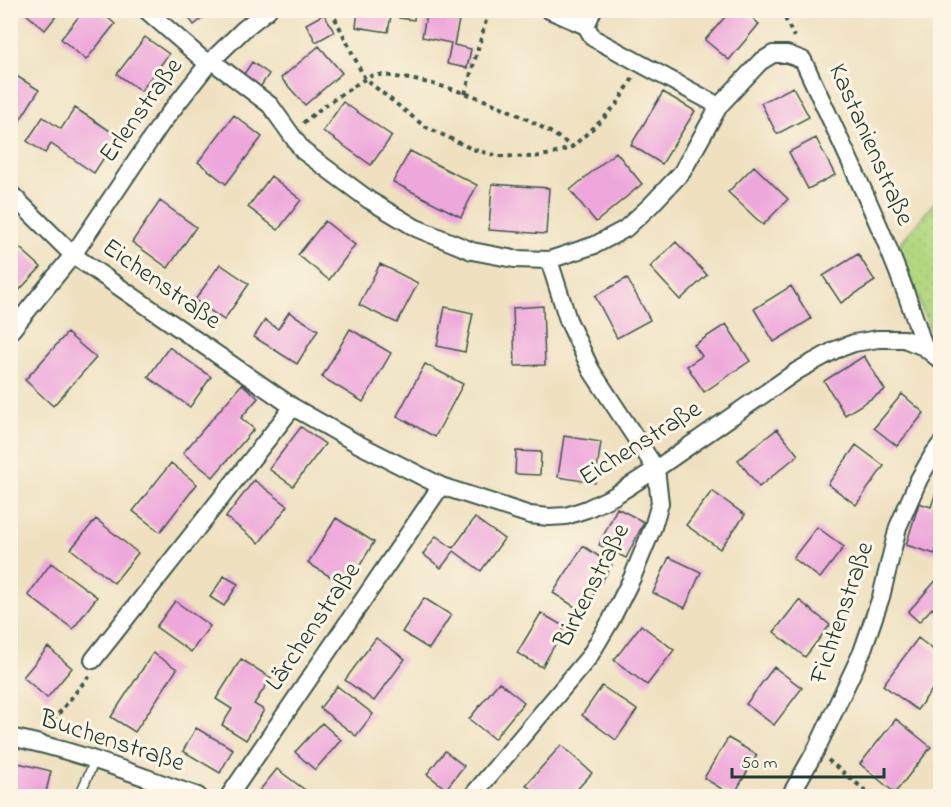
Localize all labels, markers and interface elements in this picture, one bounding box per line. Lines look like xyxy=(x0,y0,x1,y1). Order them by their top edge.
street label: Erlenstraße xyxy=(91,50,193,172)
street label: Kastanienstraße xyxy=(817,58,923,232)
street label: Eichenstraße xyxy=(94,230,229,340)
street label: Eichenstraße xyxy=(572,391,710,497)
street label: Birkenstraße xyxy=(545,517,641,656)
street label: Fichtenstraße xyxy=(801,537,885,690)
street label: Lärchenstraße xyxy=(257,555,371,699)
street label: Buchenstraße xyxy=(34,700,190,783)
scale bar xyxy=(732,741,884,779)
text: 50 m xyxy=(741,751,778,777)

